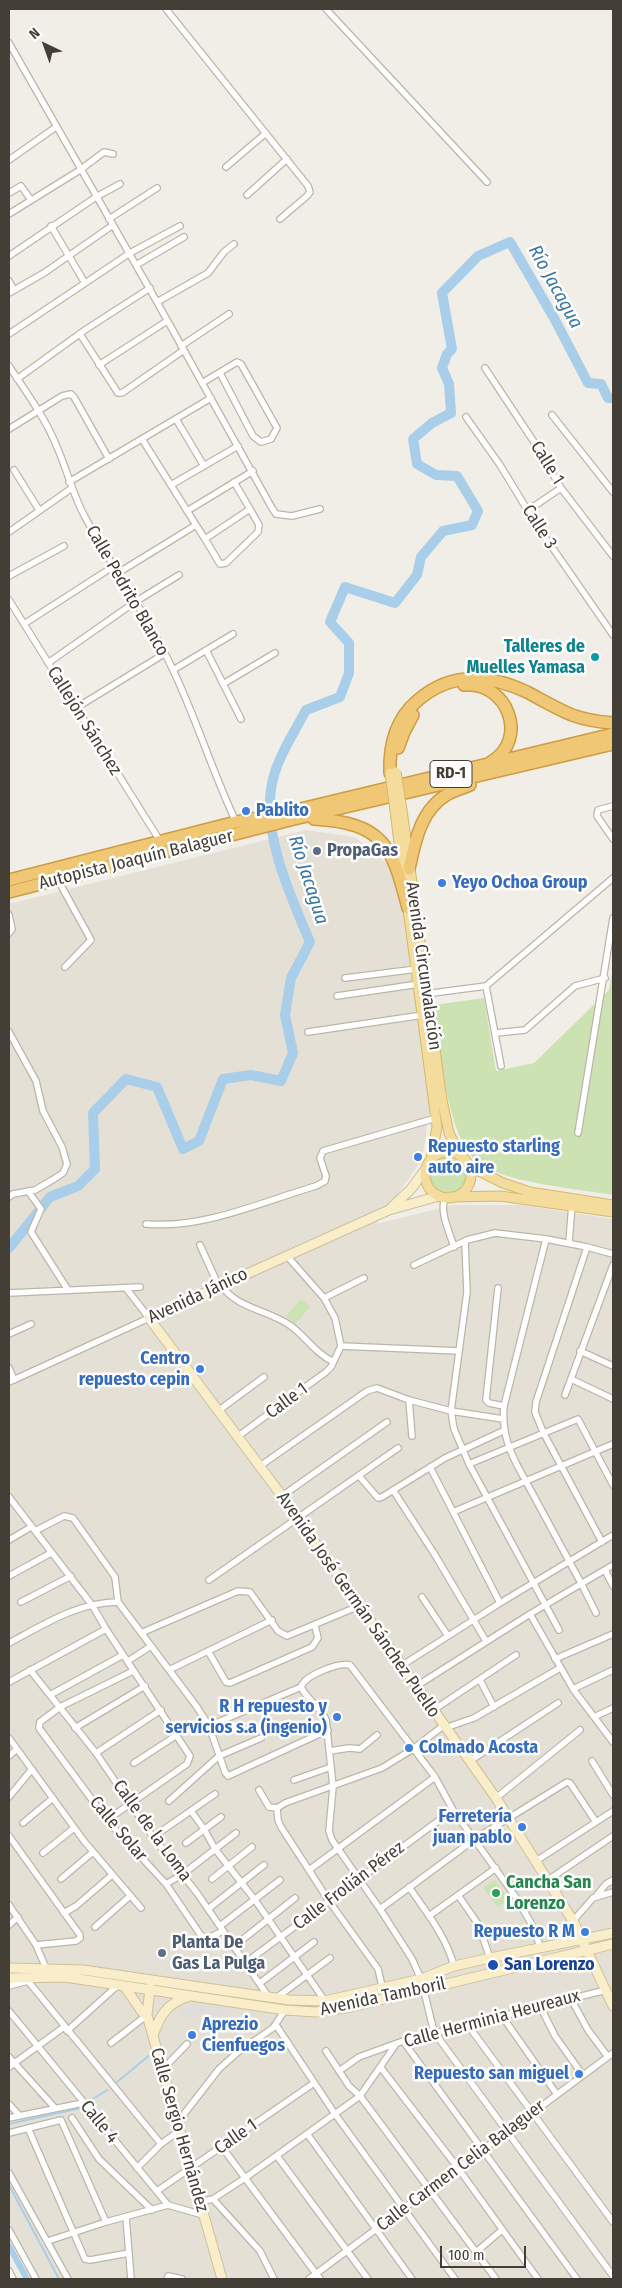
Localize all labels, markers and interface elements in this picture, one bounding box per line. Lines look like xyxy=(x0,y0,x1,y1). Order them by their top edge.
north arrow xyxy=(20,20,70,70)
text: N xyxy=(26,24,43,43)
water label: Río Jacagua xyxy=(523,241,587,333)
street label: Calle 1 xyxy=(525,437,569,489)
street label: Calle 3 xyxy=(517,501,561,553)
street label: Calle Pedrito Blanco xyxy=(81,522,173,660)
place label: Talleres de Muelles Yamasa xyxy=(467,636,585,679)
marker: Talleres de Muelles Yamasa xyxy=(589,651,601,663)
street label: Callejón Sánchez xyxy=(42,663,126,779)
road number: RD-1 xyxy=(430,761,472,788)
place label: Pablito xyxy=(256,800,309,822)
marker: Pablito xyxy=(240,805,252,817)
street label: Autopista Joaquín Balaguer xyxy=(37,825,235,895)
water label: Río Jacagua xyxy=(283,833,333,927)
place label: PropaGas xyxy=(327,840,398,862)
marker: PropaGas xyxy=(311,845,323,857)
place label: Yeyo Ochoa Group xyxy=(452,872,588,894)
marker: Yeyo Ochoa Group xyxy=(436,877,448,889)
street label: Avenida Circunvalación xyxy=(400,880,446,1052)
place label: Repuesto starling auto aire xyxy=(428,1136,560,1178)
marker: Repuesto starling auto aire xyxy=(412,1151,424,1163)
street label: Avenida Jánico xyxy=(145,1263,251,1329)
place label: Centro repuesto cepin xyxy=(79,1348,190,1390)
marker: Centro repuesto cepin xyxy=(194,1363,206,1375)
street label: Calle 1 xyxy=(262,1378,312,1424)
street label: Avenida José Germán Sánchez Puello xyxy=(271,1488,445,1722)
place label: R H repuesto y servicios s.a (ingenio) xyxy=(166,1696,327,1738)
marker: R H repuesto y servicios s.a (ingenio) xyxy=(331,1711,343,1723)
place label: Colmado Acosta xyxy=(419,1737,538,1759)
marker: Colmado Acosta xyxy=(403,1742,415,1754)
street label: Calle de la Loma xyxy=(108,1776,196,1886)
street label: Calle Solar xyxy=(85,1792,151,1866)
place label: Ferretería juan pablo xyxy=(433,1806,512,1848)
marker: Ferretería juan pablo xyxy=(516,1821,528,1833)
street label: Calle Frolián Pérez xyxy=(289,1837,409,1935)
place label: Cancha San Lorenzo xyxy=(506,1872,591,1915)
marker: Cancha San Lorenzo xyxy=(490,1887,502,1899)
place label: Repuesto R M xyxy=(474,1921,575,1943)
marker: Repuesto R M xyxy=(579,1926,591,1938)
place label: Planta De Gas La Pulga xyxy=(172,1932,265,1975)
marker: Planta De Gas La Pulga xyxy=(156,1947,168,1959)
place label: San Lorenzo xyxy=(504,1954,595,1976)
marker: San Lorenzo xyxy=(486,1958,500,1972)
street label: Avenida Tamboril xyxy=(318,1973,448,2021)
street label: Calle Herminia Heureaux xyxy=(402,1985,582,2053)
place label: Aprezio Cienfuegos xyxy=(202,2014,285,2056)
marker: Aprezio Cienfuegos xyxy=(186,2029,198,2041)
street label: Calle Sergio Hernández xyxy=(145,2045,213,2215)
place label: Repuesto san miguel xyxy=(414,2063,569,2085)
marker: Repuesto san miguel xyxy=(573,2068,585,2080)
street label: Calle 4 xyxy=(75,2096,123,2148)
street label: Calle Carmen Celia Balaguer xyxy=(373,2096,549,2236)
street label: Calle 1 xyxy=(210,2115,262,2159)
scale bar xyxy=(442,2236,528,2268)
text: 100 m xyxy=(448,2246,485,2264)

